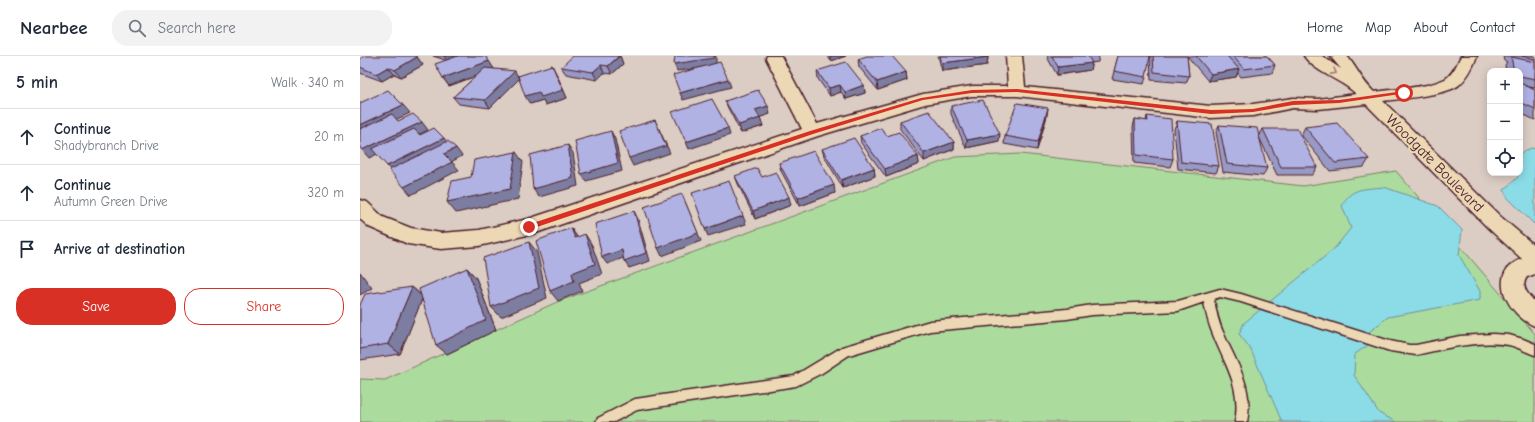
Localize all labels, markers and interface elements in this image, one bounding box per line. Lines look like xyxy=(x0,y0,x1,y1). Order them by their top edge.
search box xyxy=(112,10,392,46)
text: Nearbee xyxy=(20,17,88,39)
icon: search xyxy=(126,17,148,39)
text: Search here xyxy=(158,19,236,37)
text: Home xyxy=(1307,19,1343,36)
text: Map xyxy=(1365,19,1391,36)
text: About xyxy=(1413,19,1448,36)
text: Contact xyxy=(1470,19,1515,36)
one-way arrow xyxy=(1330,68,1337,75)
map controls xyxy=(1487,68,1523,176)
button: + xyxy=(1487,68,1523,104)
text: 5 min xyxy=(16,73,58,92)
text: Walk · 340 m xyxy=(271,75,344,90)
route start xyxy=(1395,84,1413,102)
button: − xyxy=(1487,104,1523,140)
street label: Woodgate Boulevard xyxy=(1382,110,1488,216)
text: Continue xyxy=(54,120,111,138)
icon: ahead xyxy=(16,126,38,148)
text: 20 m xyxy=(314,129,344,144)
text: Shadybranch Drive xyxy=(54,138,159,153)
button: locate xyxy=(1487,140,1523,176)
text: Continue xyxy=(54,176,111,194)
icon: ahead xyxy=(16,182,38,204)
text: 320 m xyxy=(308,185,344,200)
text: Autumn Green Drive xyxy=(54,194,168,209)
route end xyxy=(520,218,538,236)
icon: arrive xyxy=(16,238,38,260)
text: Arrive at destination xyxy=(54,240,185,258)
button: Save xyxy=(16,288,176,325)
button: Share xyxy=(184,288,344,325)

